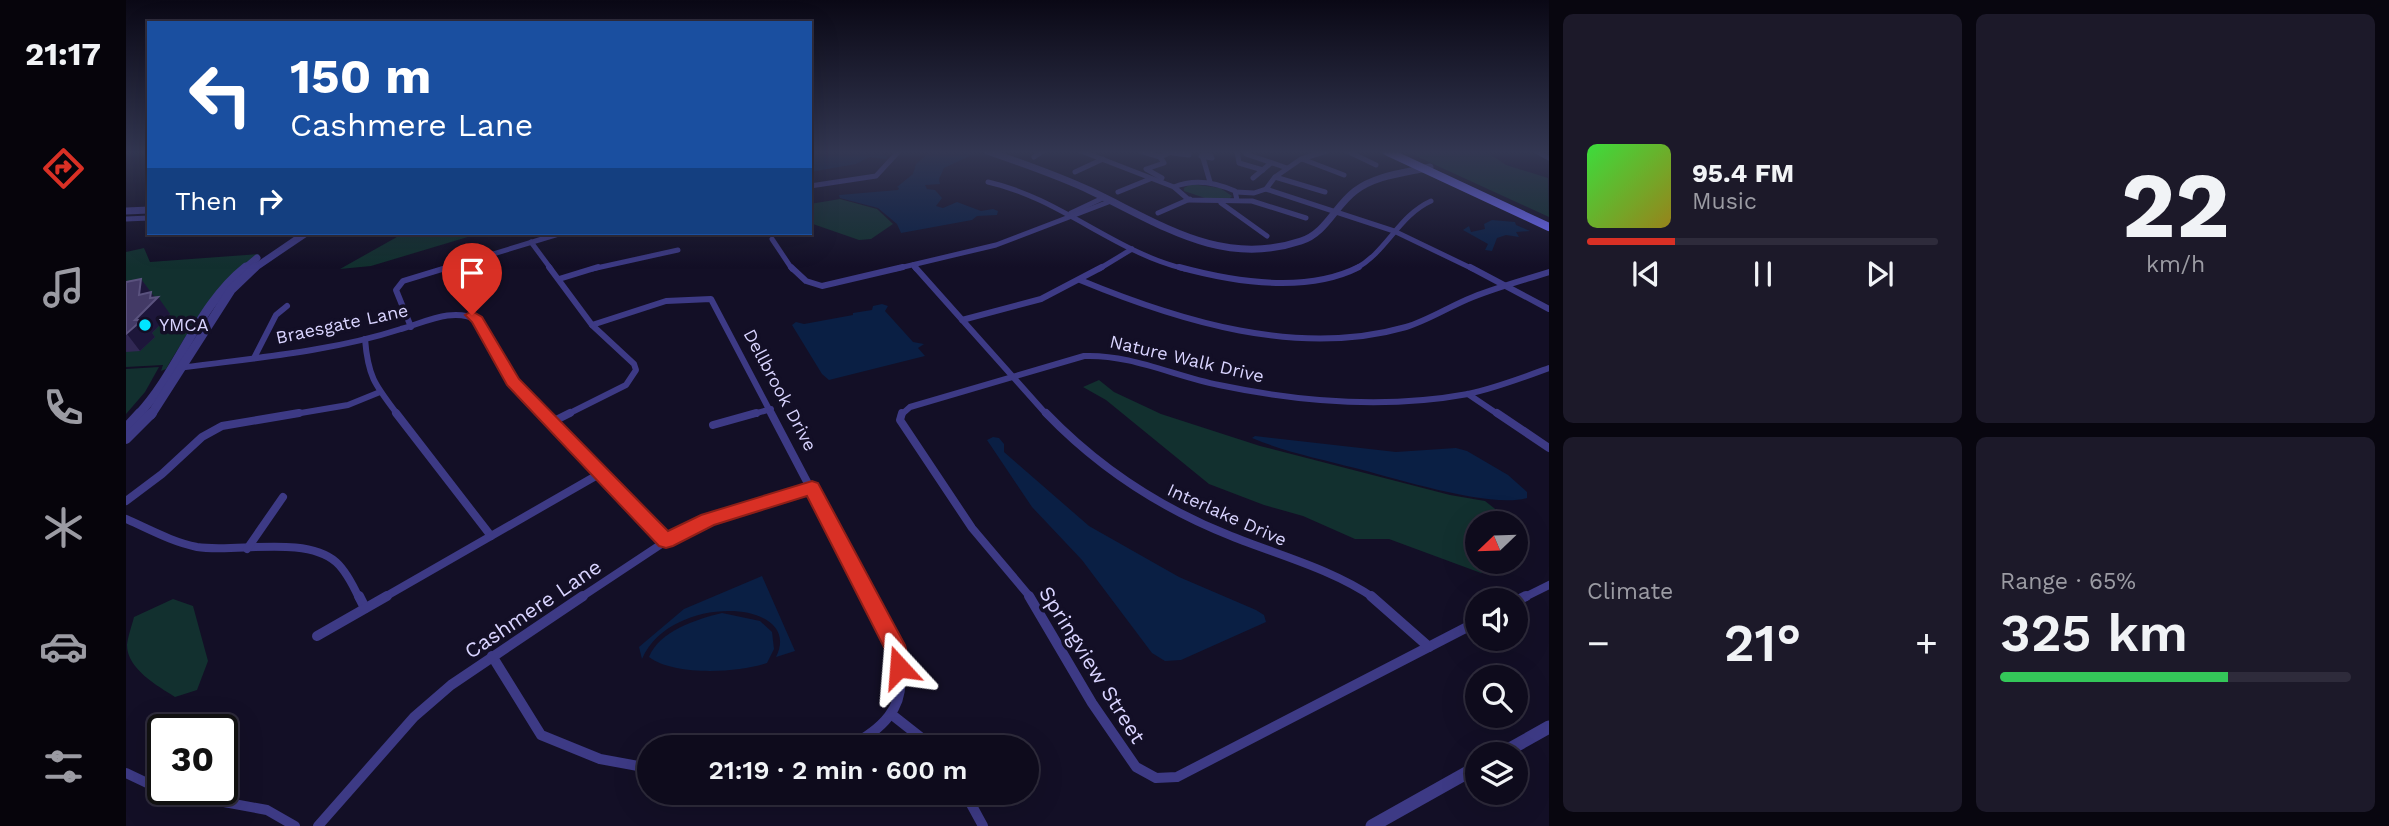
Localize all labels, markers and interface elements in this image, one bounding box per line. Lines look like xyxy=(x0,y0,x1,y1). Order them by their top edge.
text: 21:17 xyxy=(25,35,101,73)
text: 150 m xyxy=(290,47,431,105)
icon: left xyxy=(175,49,266,140)
text: Cashmere Lane xyxy=(290,106,533,144)
icon: directions xyxy=(39,144,88,193)
text: 22 xyxy=(2121,152,2230,259)
text: 95.4 FM xyxy=(1692,158,1794,188)
icon: right xyxy=(251,182,289,220)
text: Then xyxy=(175,186,237,216)
text: Music xyxy=(1692,188,1757,215)
pin xyxy=(442,243,502,315)
text: km/h xyxy=(2146,251,2205,278)
icon: arrive xyxy=(453,254,491,292)
icon: previous xyxy=(1627,255,1665,293)
icon: pause xyxy=(1744,255,1782,293)
icon: next xyxy=(1861,255,1899,293)
icon: music xyxy=(39,263,88,312)
street label: Braesgate Lane xyxy=(274,299,410,348)
place label: YMCA xyxy=(159,314,209,335)
marker: YMCA xyxy=(137,317,153,333)
street label: Dellbrook Drive xyxy=(739,325,821,454)
street label: Nature Walk Drive xyxy=(1108,331,1266,386)
icon: phone xyxy=(39,383,88,432)
street label: Interlake Drive xyxy=(1164,479,1290,550)
icon: climate xyxy=(39,503,88,552)
north arrow xyxy=(1465,511,1528,574)
map controls xyxy=(1465,511,1528,805)
street label: Cashmere Lane xyxy=(460,554,606,664)
text: Range · 65% xyxy=(2000,568,2136,595)
text: Climate xyxy=(1587,578,1673,605)
street label: Springview Street xyxy=(1034,581,1151,748)
button: sound xyxy=(1465,588,1528,651)
text: 325 km xyxy=(2000,603,2188,664)
text: 21° xyxy=(1724,613,1801,674)
text: − xyxy=(1587,621,1610,665)
text: + xyxy=(1915,621,1938,665)
icon: car xyxy=(39,622,88,671)
position arrow xyxy=(862,630,936,704)
button: search xyxy=(1465,665,1528,728)
speed limit sign: 30 xyxy=(147,714,238,805)
icon: filters xyxy=(39,742,88,791)
button: layers xyxy=(1465,742,1528,805)
text: 21:19 · 2 min · 600 m xyxy=(709,755,967,785)

